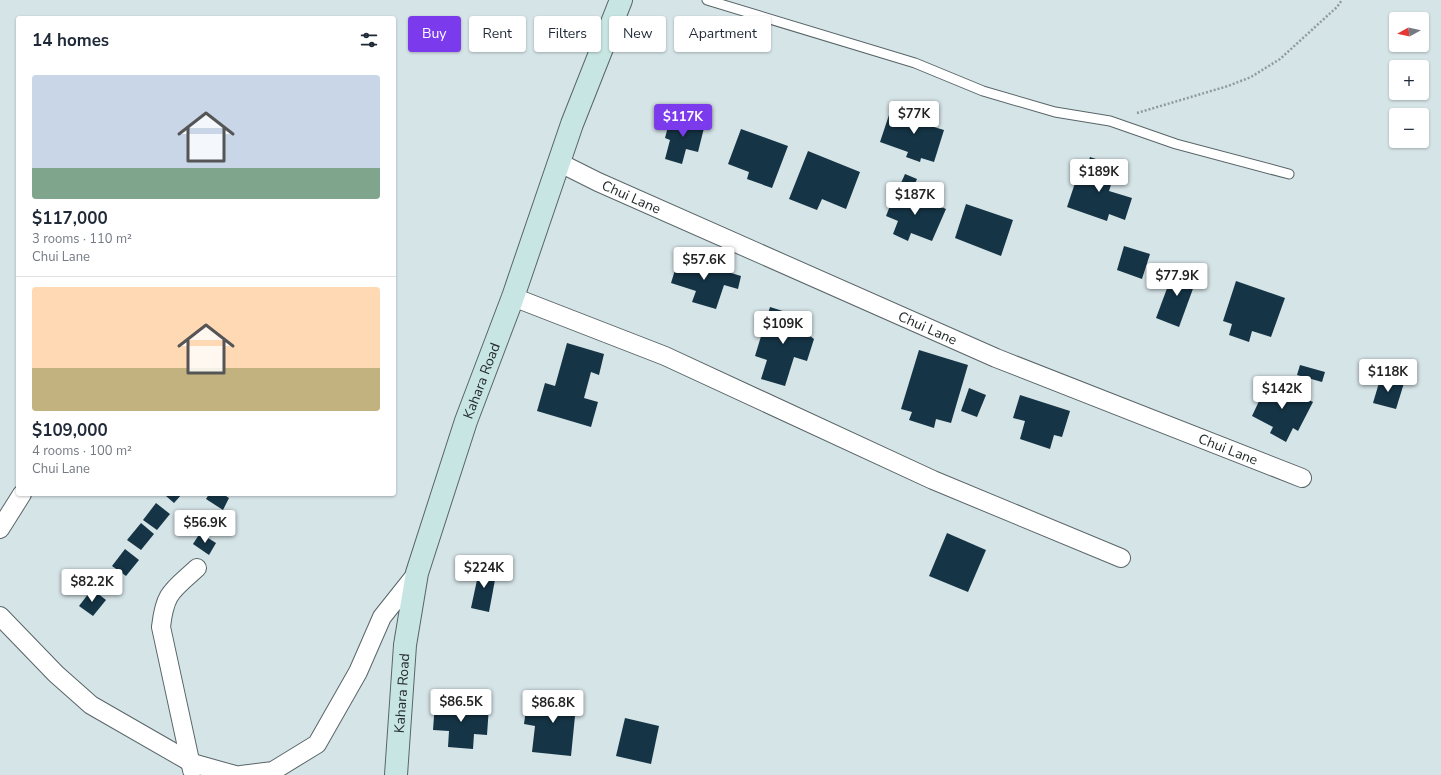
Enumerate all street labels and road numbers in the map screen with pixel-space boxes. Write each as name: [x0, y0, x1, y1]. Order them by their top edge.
street label: Chui Lane: [599, 175, 664, 218]
street label: Chui Lane: [895, 306, 960, 349]
street label: Kahara Road: [458, 340, 504, 422]
street label: Chui Lane: [1196, 429, 1261, 469]
street label: Kahara Road: [389, 653, 414, 734]

